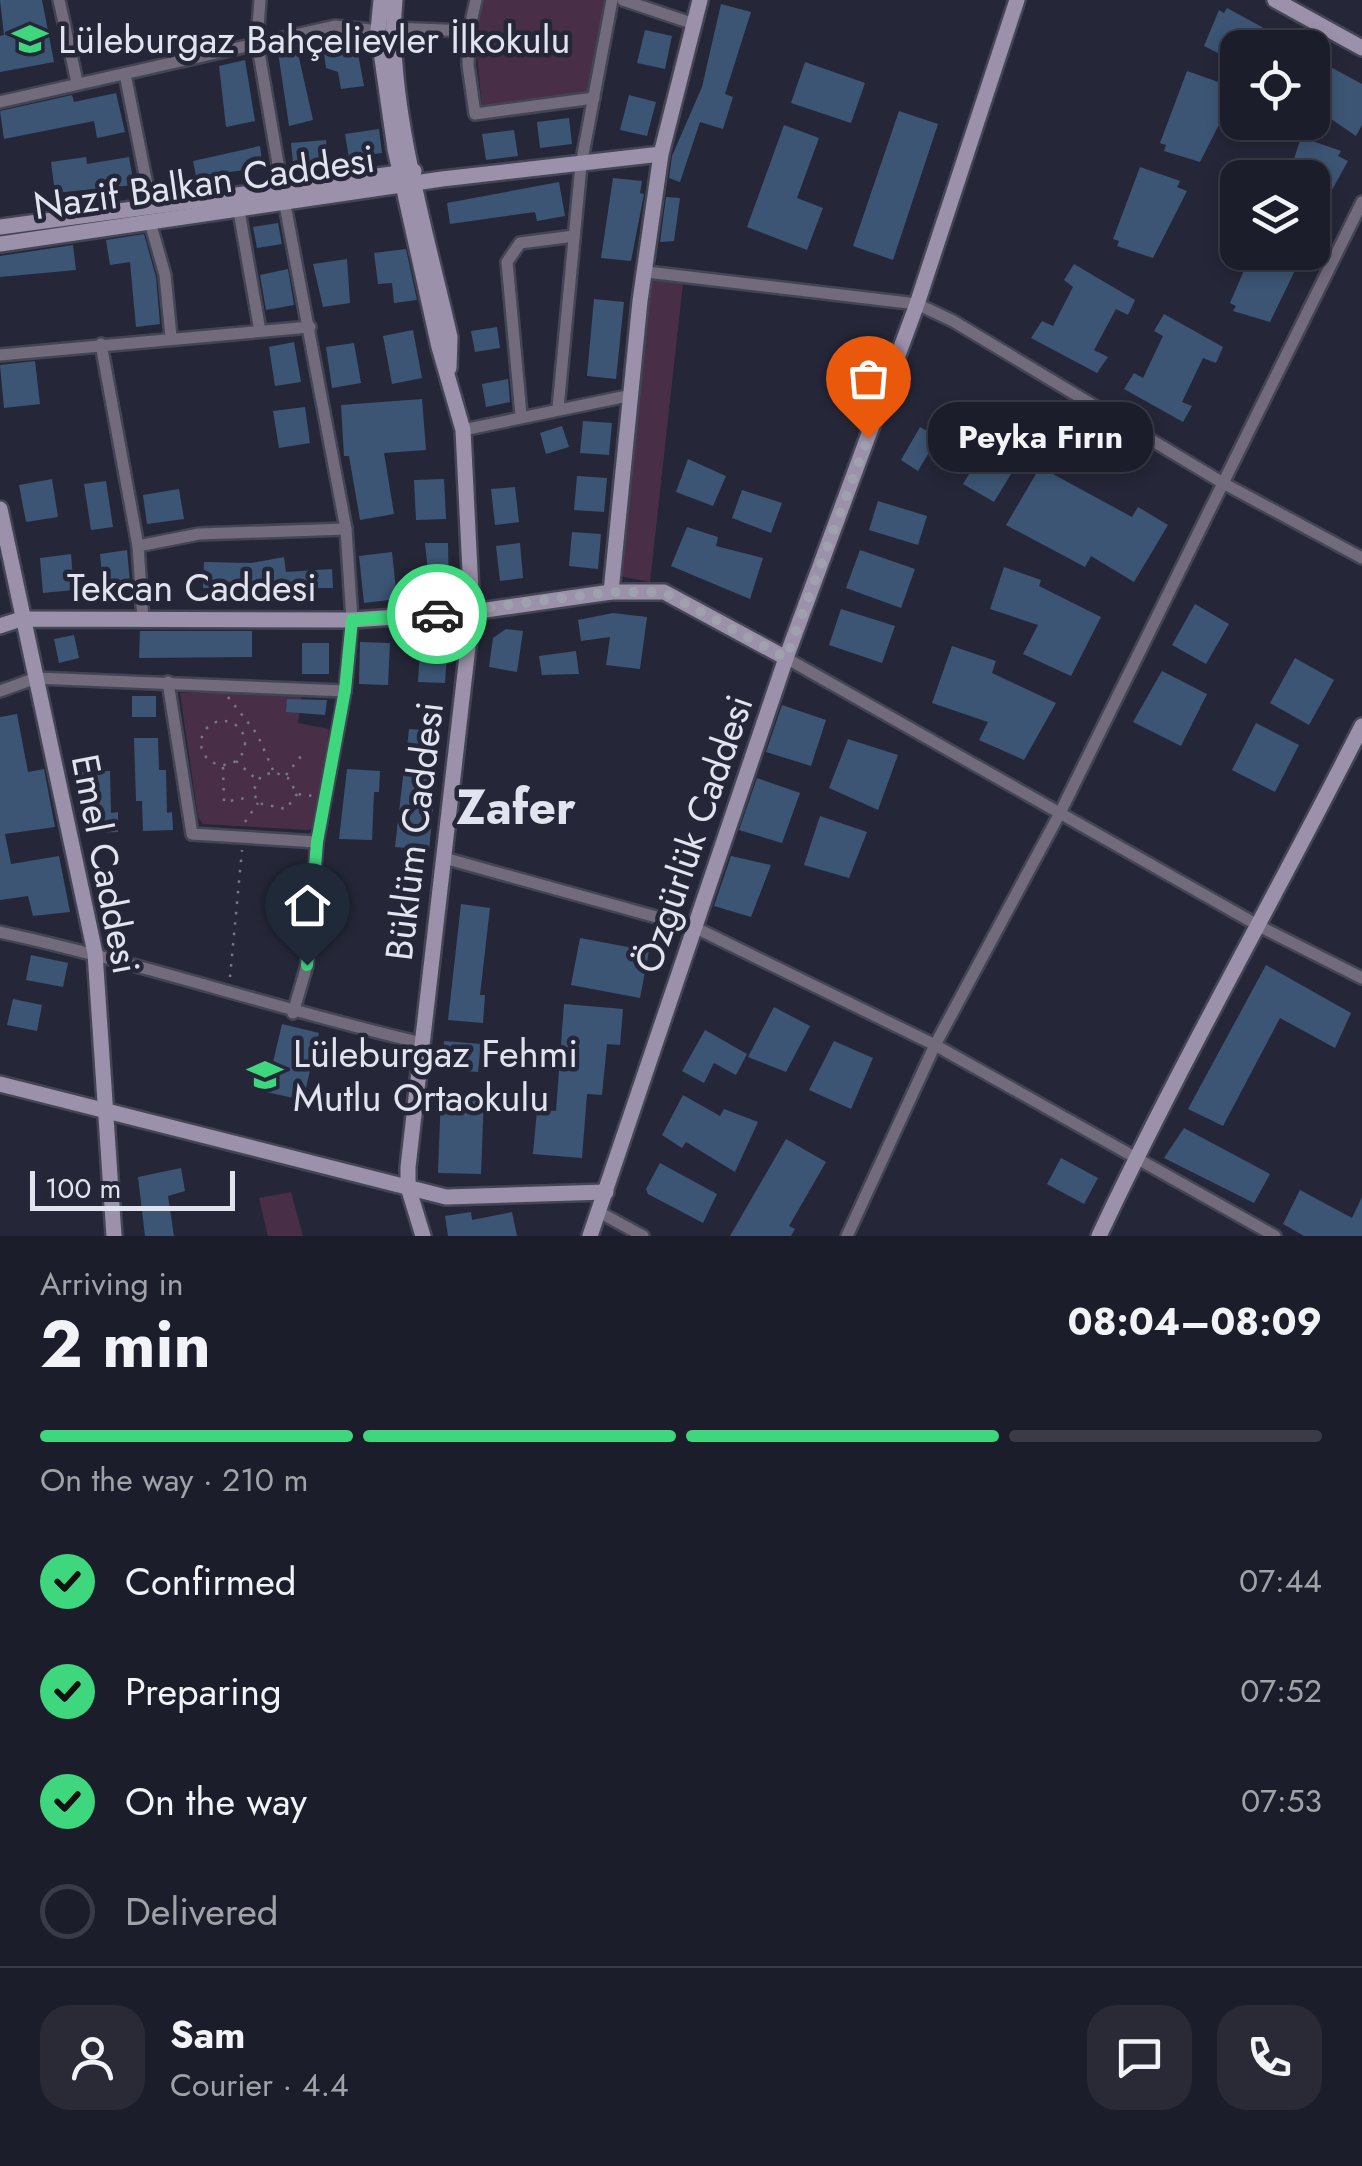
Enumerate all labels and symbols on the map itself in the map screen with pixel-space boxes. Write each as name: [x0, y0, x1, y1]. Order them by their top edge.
place label: Lüleburgaz Bahçelievler İlkokulu: [58, 12, 570, 67]
school or university icon: Lüleburgaz Bahçelievler İlkokulu: [11, 20, 49, 58]
street label: Nazif Balkan Caddesi: [30, 131, 378, 233]
pin: [826, 336, 911, 439]
callout: Peyka Fırın: [928, 403, 1153, 473]
street label: Tekcan Caddesi: [67, 560, 317, 615]
courier: [387, 564, 487, 664]
street label: Özgürlük Caddesi: [620, 688, 766, 980]
street label: Büklüm Caddesi: [371, 699, 457, 963]
street label: Emel Caddesi: [58, 749, 154, 979]
district label: Zafer: [456, 773, 576, 842]
pin: [265, 863, 350, 966]
place label: Lüleburgaz Fehmi Mutlu Ortaokulu: [293, 1026, 578, 1125]
school or university icon: Lüleburgaz Fehmi Mutlu Ortaokulu: [246, 1056, 284, 1094]
scale bar: [30, 1166, 235, 1210]

